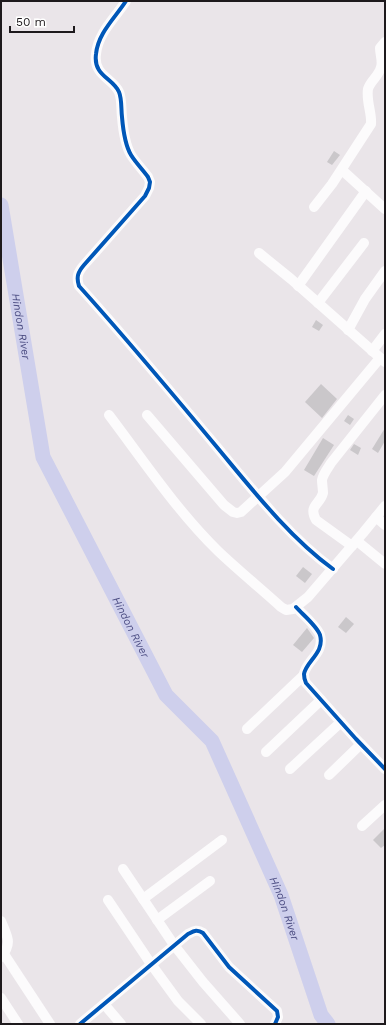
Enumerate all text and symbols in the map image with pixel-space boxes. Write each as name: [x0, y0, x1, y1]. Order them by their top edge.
scale bar: [10, 8, 74, 34]
text: 50 m: [16, 15, 46, 29]
water label: Hindon River: [9, 292, 33, 361]
water label: Hindon River: [110, 594, 152, 661]
water label: Hindon River: [267, 874, 302, 943]

